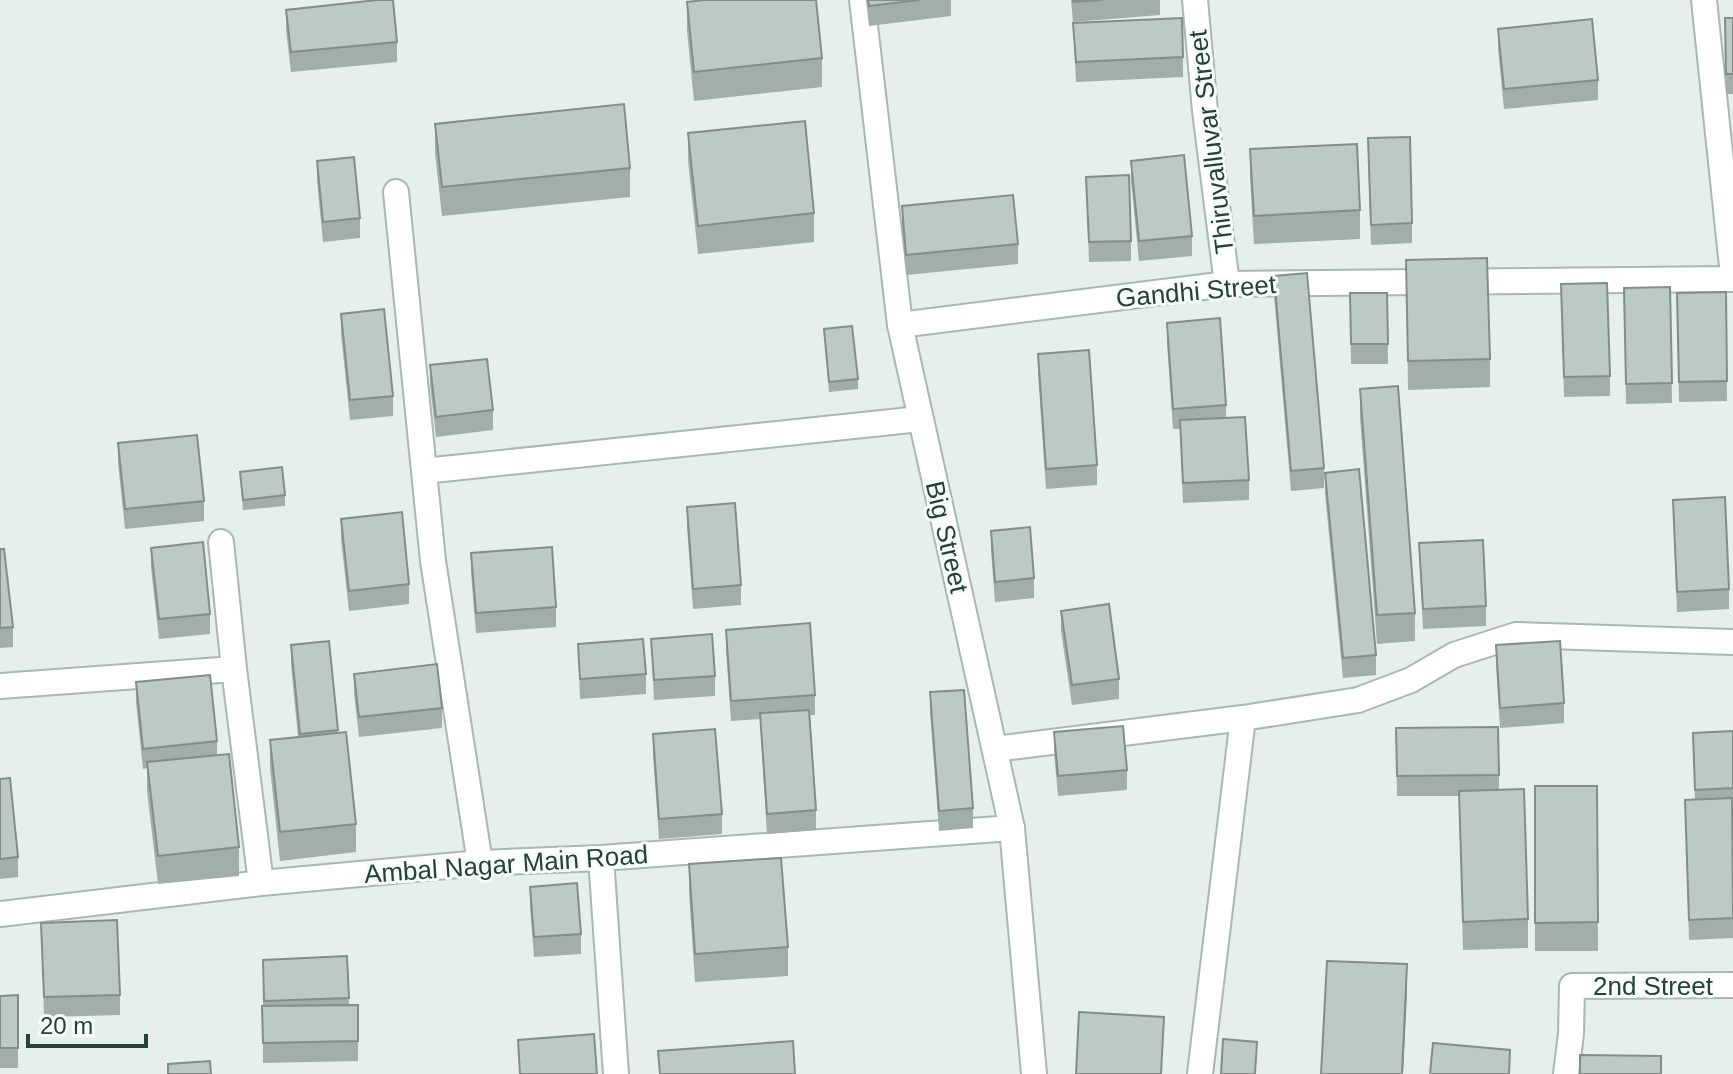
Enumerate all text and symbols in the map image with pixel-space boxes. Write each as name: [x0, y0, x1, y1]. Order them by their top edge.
street label: Thiruvalluvar Street: [1182, 28, 1240, 256]
street label: Gandhi Street: [1115, 269, 1278, 313]
street label: Big Street: [920, 478, 975, 597]
street label: Ambal Nagar Main Road: [363, 839, 649, 889]
street label: 2nd Street: [1593, 971, 1714, 1001]
scale bar: [28, 998, 146, 1048]
text: 20 m: [40, 1012, 93, 1039]

